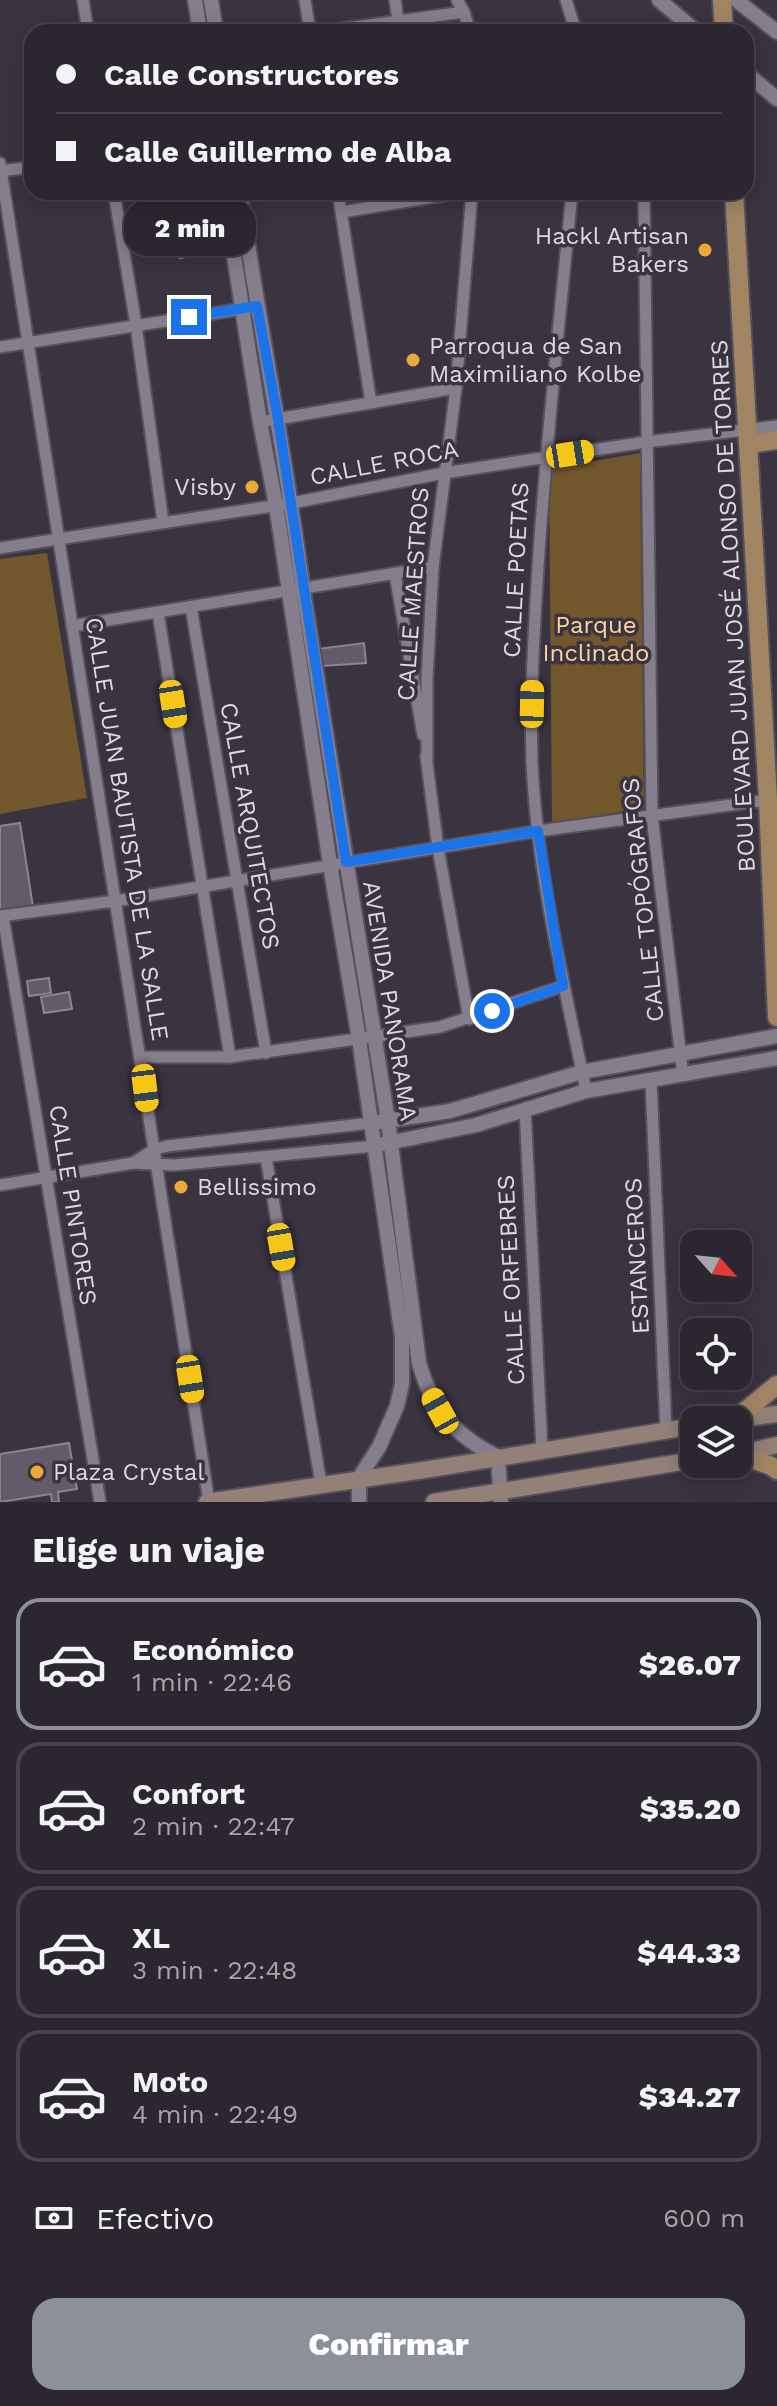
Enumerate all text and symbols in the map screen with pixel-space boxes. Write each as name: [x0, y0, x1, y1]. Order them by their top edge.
text: Calle Constructores: [104, 57, 399, 92]
text: Calle Guillermo de Alba: [104, 134, 451, 169]
callout: 2 min: [123, 201, 255, 257]
text: 2 min: [155, 213, 225, 243]
place label: Hackl Artisan Bakers: [535, 222, 689, 278]
marker: Hackl Artisan Bakers: [696, 241, 714, 259]
route end: [171, 299, 207, 335]
place label: Parroqua de San Maximiliano Kolbe: [429, 332, 642, 388]
street label: BOULEVARD JUAN JOSÉ ALONSO DE TORRES: [705, 339, 761, 873]
marker: Parroqua de San Maximiliano Kolbe: [404, 351, 422, 369]
street label: CALLE ROCA: [307, 435, 461, 491]
car: [544, 438, 596, 470]
place label: Visby: [174, 473, 237, 501]
marker: Visby: [243, 478, 261, 496]
street label: CALLE POETAS: [497, 481, 535, 659]
street label: CALLE MAESTROS: [392, 486, 434, 702]
park label: Parque Inclinado: [543, 611, 649, 667]
street label: CALLE JUAN BAUTISTA DE LA SALLE: [80, 615, 174, 1043]
car: [157, 678, 189, 730]
car: [520, 680, 544, 728]
street label: CALLE ARQUITECTOS: [214, 700, 286, 952]
street label: CALLE TOPÓGRAFOS: [616, 777, 670, 1023]
street label: AVENIDA PANORAMA: [357, 879, 423, 1123]
route start: [474, 993, 510, 1029]
car: [130, 1063, 160, 1113]
street label: CALLE PINTORES: [43, 1103, 103, 1307]
place label: Bellissimo: [197, 1173, 317, 1201]
street label: CALLE ORFEBRES: [492, 1174, 530, 1386]
street label: ESTANCEROS: [619, 1177, 655, 1335]
marker: Bellissimo: [172, 1178, 190, 1196]
car: [265, 1221, 297, 1273]
north arrow: [680, 1230, 752, 1302]
map controls: [680, 1230, 752, 1478]
button: locate: [680, 1318, 752, 1390]
car: [174, 1353, 206, 1405]
car: [418, 1384, 462, 1438]
button: layers: [680, 1406, 752, 1478]
place label: Plaza Crystal: [53, 1458, 205, 1486]
marker: Plaza Crystal: [28, 1463, 46, 1481]
text: Elige un viaje: [32, 1529, 265, 1571]
icon: car: [36, 1628, 108, 1700]
text: Económico: [132, 1632, 294, 1667]
text: $26.07: [639, 1647, 741, 1682]
text: 1 min · 22:46: [132, 1667, 292, 1697]
icon: car: [36, 1772, 108, 1844]
text: Confort: [132, 1776, 245, 1811]
text: $35.20: [640, 1791, 741, 1826]
text: 2 min · 22:47: [132, 1811, 295, 1841]
icon: car: [36, 1916, 108, 1988]
text: XL: [132, 1920, 170, 1955]
text: $44.33: [637, 1935, 741, 1970]
text: 3 min · 22:48: [132, 1955, 297, 1985]
icon: car: [36, 2060, 108, 2132]
text: Moto: [132, 2064, 208, 2099]
text: $34.27: [639, 2079, 741, 2114]
text: 4 min · 22:49: [132, 2099, 298, 2129]
icon: cash: [32, 2196, 76, 2240]
text: Efectivo: [96, 2201, 214, 2236]
text: 600 m: [663, 2203, 745, 2233]
button: Confirmar: [32, 2298, 745, 2390]

